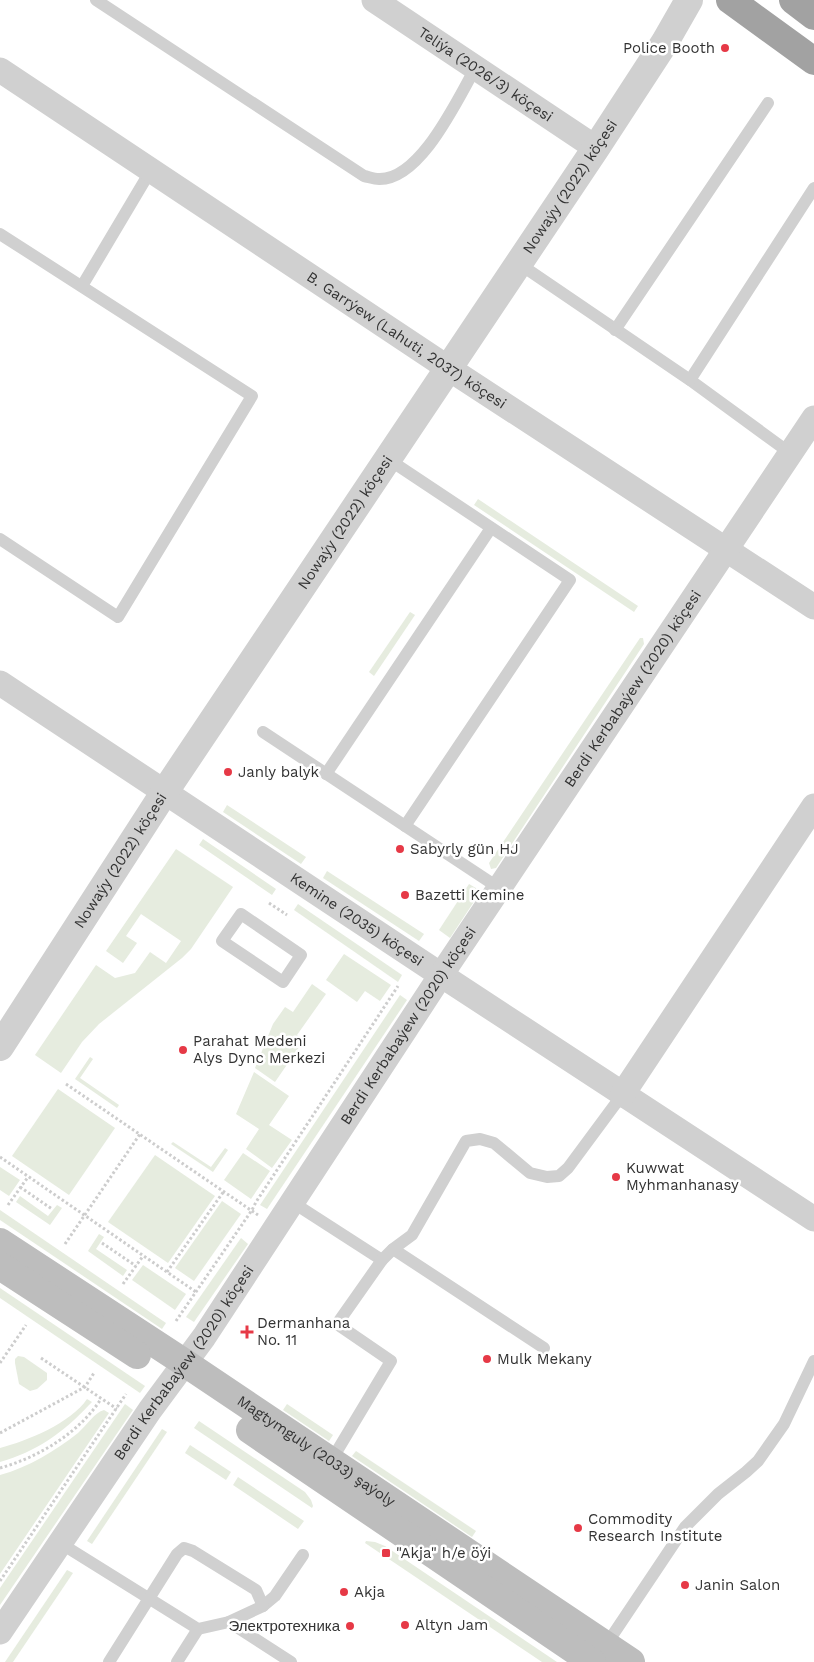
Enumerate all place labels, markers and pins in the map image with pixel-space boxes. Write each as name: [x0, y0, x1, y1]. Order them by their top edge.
place label: Police Booth: [623, 39, 715, 57]
marker: Police Booth: [719, 42, 731, 54]
place label: Janly balyk: [238, 763, 320, 781]
marker: Janly balyk: [222, 766, 234, 778]
place label: Sabyrly gün HJ: [410, 840, 519, 858]
marker: Sabyrly gün HJ: [394, 843, 406, 855]
place label: Bazetti Kemine: [415, 886, 524, 904]
marker: Bazetti Kemine: [399, 889, 411, 901]
place label: Parahat Medeni Alys Dync Merkezi: [193, 1032, 325, 1067]
marker: Parahat Medeni Alys Dync Merkezi: [177, 1044, 189, 1056]
place label: Kuwwat Myhmanhanasy: [626, 1159, 739, 1194]
marker: Kuwwat Myhmanhanasy: [610, 1171, 622, 1183]
place label: Dermanhana No. 11: [257, 1314, 351, 1349]
marker: Dermanhana No. 11: [241, 1326, 253, 1338]
place label: Mulk Mekany: [497, 1350, 592, 1368]
marker: Mulk Mekany: [481, 1353, 493, 1365]
place label: Commodity Research Institute: [588, 1510, 722, 1545]
marker: Commodity Research Institute: [572, 1522, 584, 1534]
place label: "Akja" h/e öýi: [396, 1544, 491, 1562]
marker: "Akja" h/e öýi: [380, 1547, 392, 1559]
place label: Janin Salon: [695, 1576, 780, 1594]
marker: Janin Salon: [679, 1579, 691, 1591]
place label: Akja: [354, 1583, 385, 1601]
marker: Akja: [338, 1586, 350, 1598]
place label: Altyn Jam: [415, 1616, 488, 1634]
place label: Электротехника: [229, 1617, 341, 1635]
marker: Altyn Jam: [399, 1619, 411, 1631]
marker: Электротехника: [344, 1620, 356, 1632]

